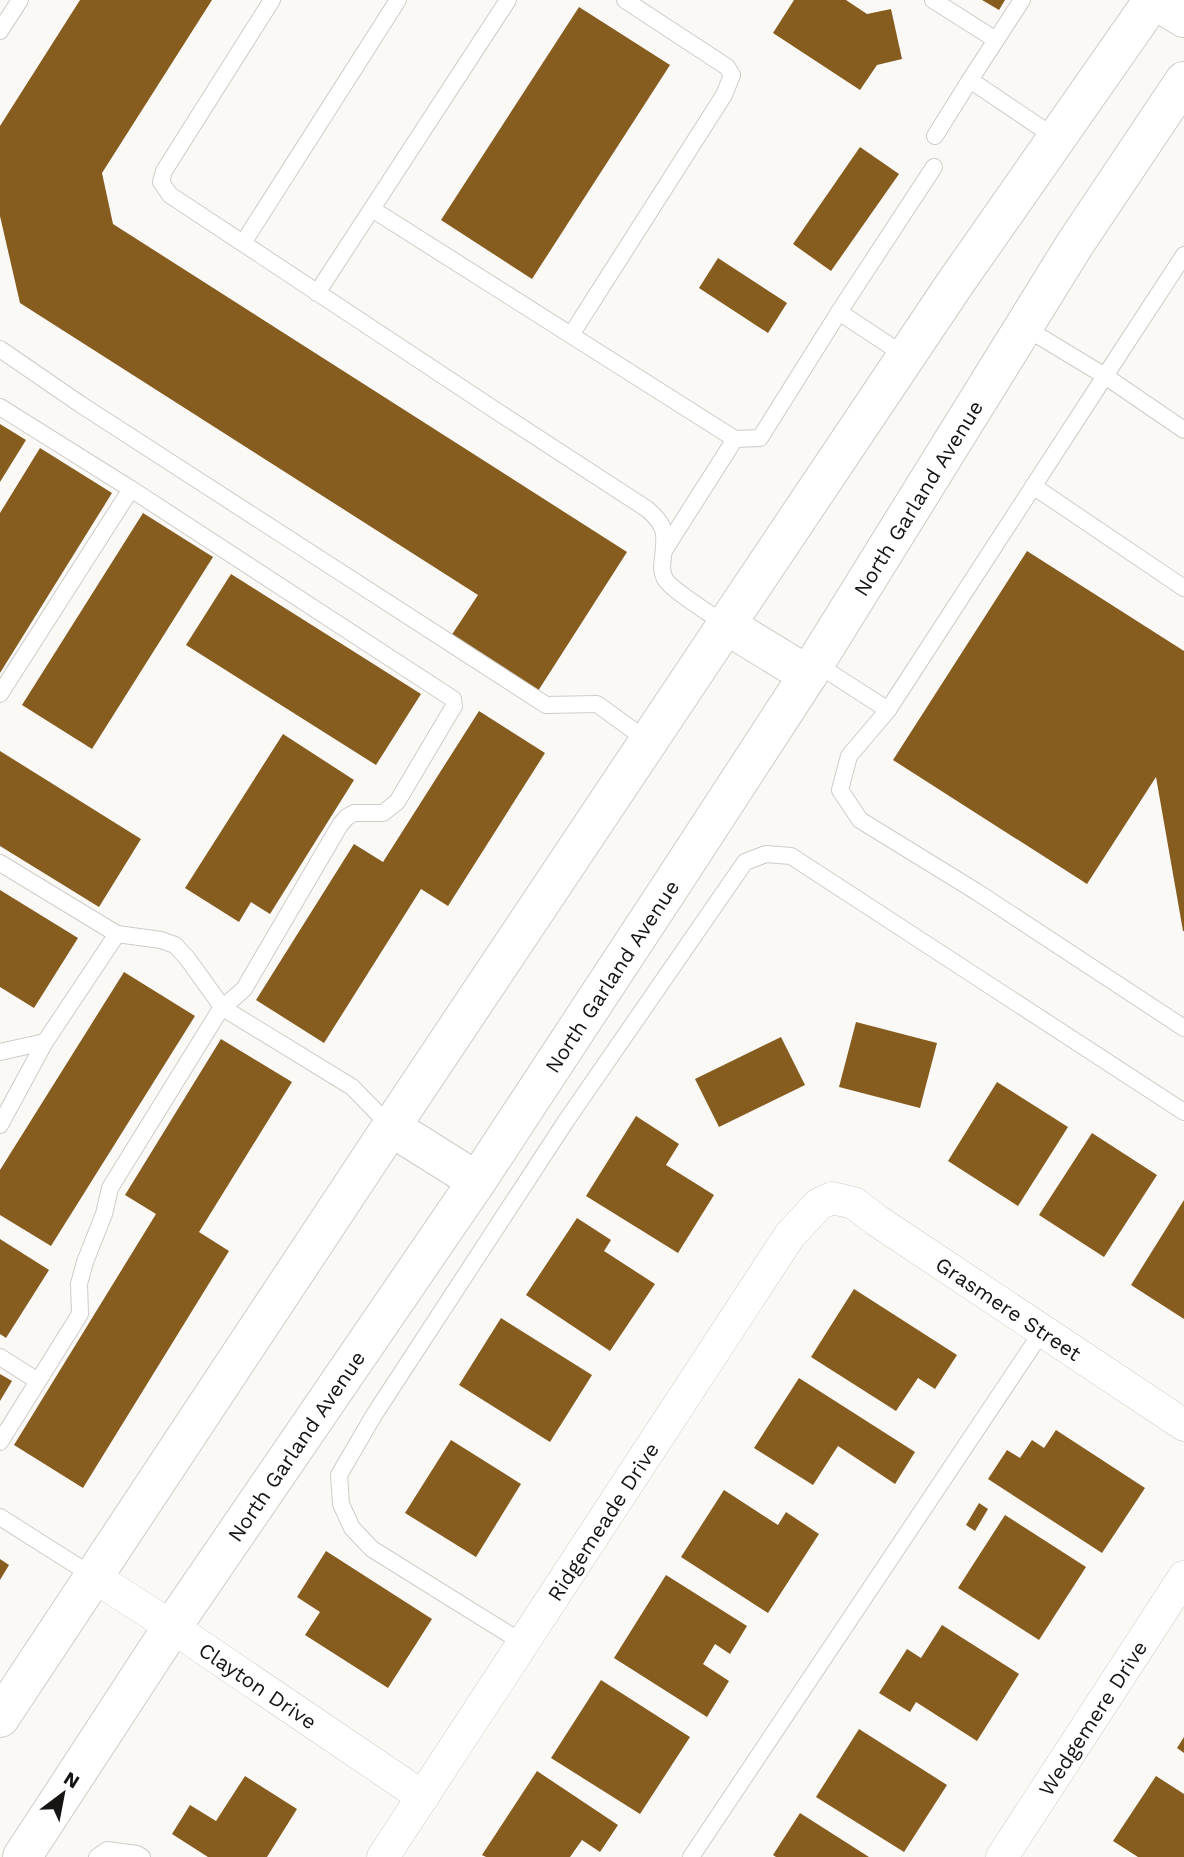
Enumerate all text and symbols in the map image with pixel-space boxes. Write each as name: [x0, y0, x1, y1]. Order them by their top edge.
street label: North Garland Avenue: [848, 395, 988, 600]
street label: North Garland Avenue: [539, 875, 684, 1077]
street label: Grasmere Street: [931, 1251, 1086, 1366]
street label: North Garland Avenue: [222, 1346, 370, 1546]
street label: Ridgemeade Drive: [542, 1437, 664, 1606]
street label: Wedgemere Drive: [1033, 1636, 1152, 1800]
street label: Clayton Drive: [194, 1637, 322, 1734]
north arrow: [28, 1759, 98, 1829]
text: N: [60, 1767, 84, 1793]

